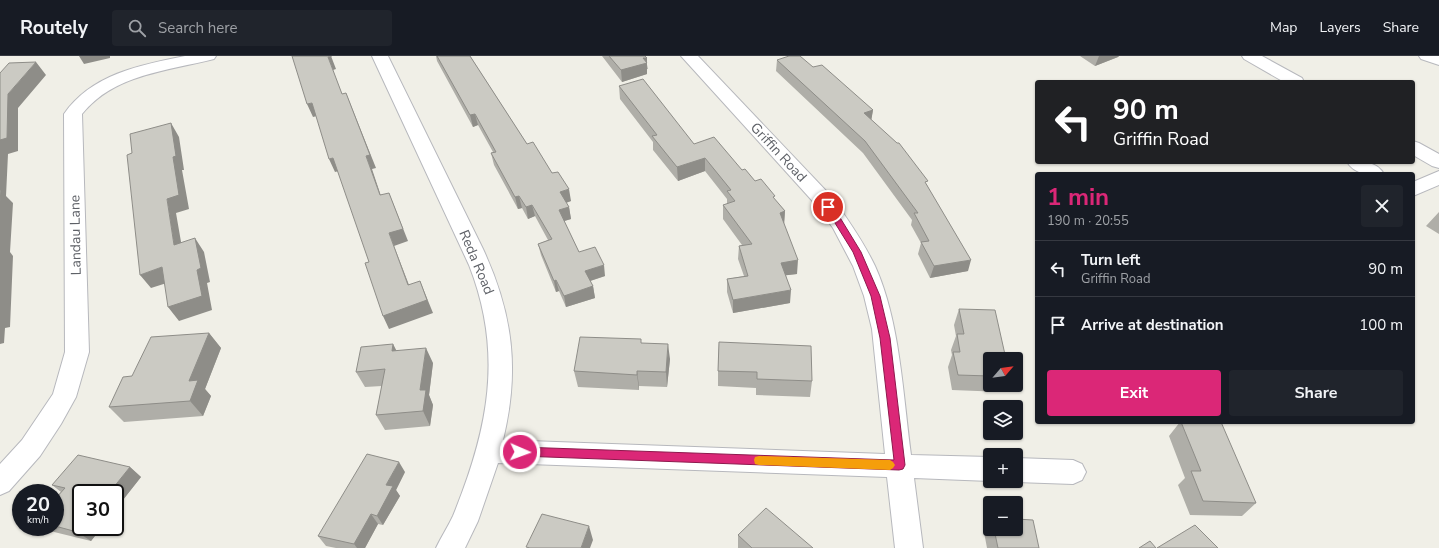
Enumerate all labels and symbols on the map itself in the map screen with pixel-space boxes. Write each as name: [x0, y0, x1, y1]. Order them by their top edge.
street label: Griffin Road: [746, 119, 811, 186]
pin: [811, 190, 845, 224]
street label: Landau Lane: [65, 195, 86, 275]
street label: Reda Road: [454, 227, 499, 297]
north arrow: [983, 352, 1023, 392]
position arrow: [499, 431, 541, 473]
speed limit sign: 30: [72, 484, 124, 536]

